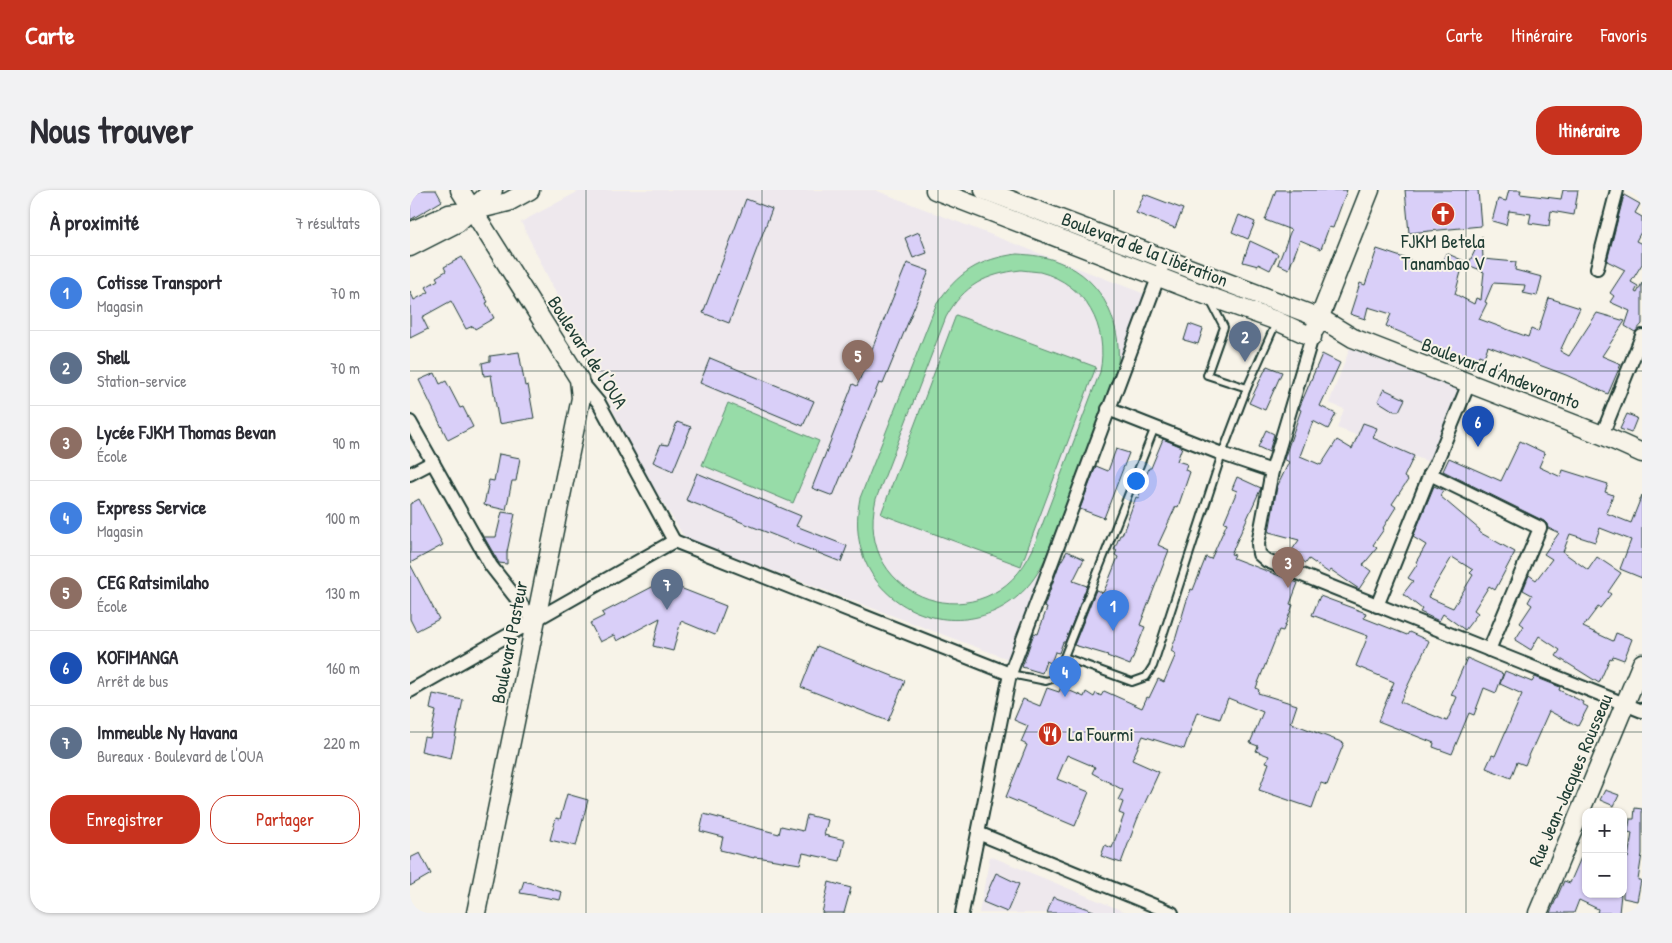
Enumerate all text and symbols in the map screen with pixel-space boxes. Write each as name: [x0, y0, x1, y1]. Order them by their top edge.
text: Carte: [25, 19, 75, 51]
text: Carte: [1446, 23, 1483, 48]
text: Itinéraire: [1511, 23, 1573, 48]
text: Favoris: [1601, 23, 1647, 48]
button: Itinéraire: [1536, 106, 1642, 155]
text: Nous trouver: [30, 107, 193, 154]
church icon: FJKM Betela Tanambao V: [1430, 201, 1456, 227]
street label: Boulevard de la Libération: [1058, 205, 1232, 293]
text: À proximité: [50, 208, 139, 237]
text: 7 résultats: [296, 212, 360, 234]
place label: FJKM Betela Tanambao V: [1400, 228, 1485, 276]
text: Cotisse Transport: [97, 269, 222, 295]
text: 1: [63, 282, 69, 304]
text: 70 m: [330, 282, 360, 304]
street label: Boulevard de l'OUA: [542, 291, 634, 413]
text: Magasin: [97, 295, 143, 317]
pin: 2: [1229, 321, 1261, 362]
street label: Boulevard d'Andevoranto: [1418, 331, 1584, 415]
pin: 5: [842, 340, 874, 381]
text: Shell: [97, 344, 129, 370]
text: 2: [62, 357, 70, 379]
text: 70 m: [330, 357, 360, 379]
text: Station-service: [97, 370, 187, 392]
pin: 6: [1462, 406, 1494, 447]
text: Lycée FJKM Thomas Bevan: [97, 419, 276, 445]
text: 3: [62, 432, 70, 454]
text: 90 m: [332, 432, 360, 454]
text: École: [97, 445, 127, 467]
your location: [1123, 468, 1149, 494]
text: Express Service: [97, 494, 206, 520]
text: 4: [63, 507, 69, 529]
text: 100 m: [325, 507, 360, 529]
text: Magasin: [97, 520, 143, 542]
pin: 3: [1272, 547, 1304, 588]
text: CEG Ratsimilaho: [97, 569, 209, 595]
pin: 7: [651, 569, 683, 610]
street label: Boulevard Pasteur: [484, 578, 534, 706]
text: 5: [63, 582, 69, 604]
text: 130 m: [325, 582, 360, 604]
pin: 1: [1097, 590, 1129, 631]
text: École: [97, 595, 127, 617]
text: KOFIMANGA: [97, 644, 178, 670]
pin: 4: [1049, 656, 1081, 697]
text: 6: [63, 657, 69, 679]
text: 160 m: [326, 657, 360, 679]
text: Arrêt de bus: [97, 670, 168, 692]
street label: Rue Jean-Jacques Rousseau: [1522, 689, 1618, 870]
text: Immeuble Ny Havana: [97, 719, 237, 745]
restaurant icon: La Fourmi: [1037, 721, 1063, 747]
place label: La Fourmi: [1068, 721, 1134, 747]
text: 7: [62, 732, 70, 754]
text: 220 m: [323, 732, 360, 754]
text: Bureaux · Boulevard de l'OUA: [97, 745, 263, 767]
button: Enregistrer: [50, 795, 200, 844]
button: Partager: [210, 795, 360, 844]
map controls: [1582, 808, 1627, 898]
button: +: [1582, 808, 1627, 853]
button: −: [1582, 853, 1627, 898]

